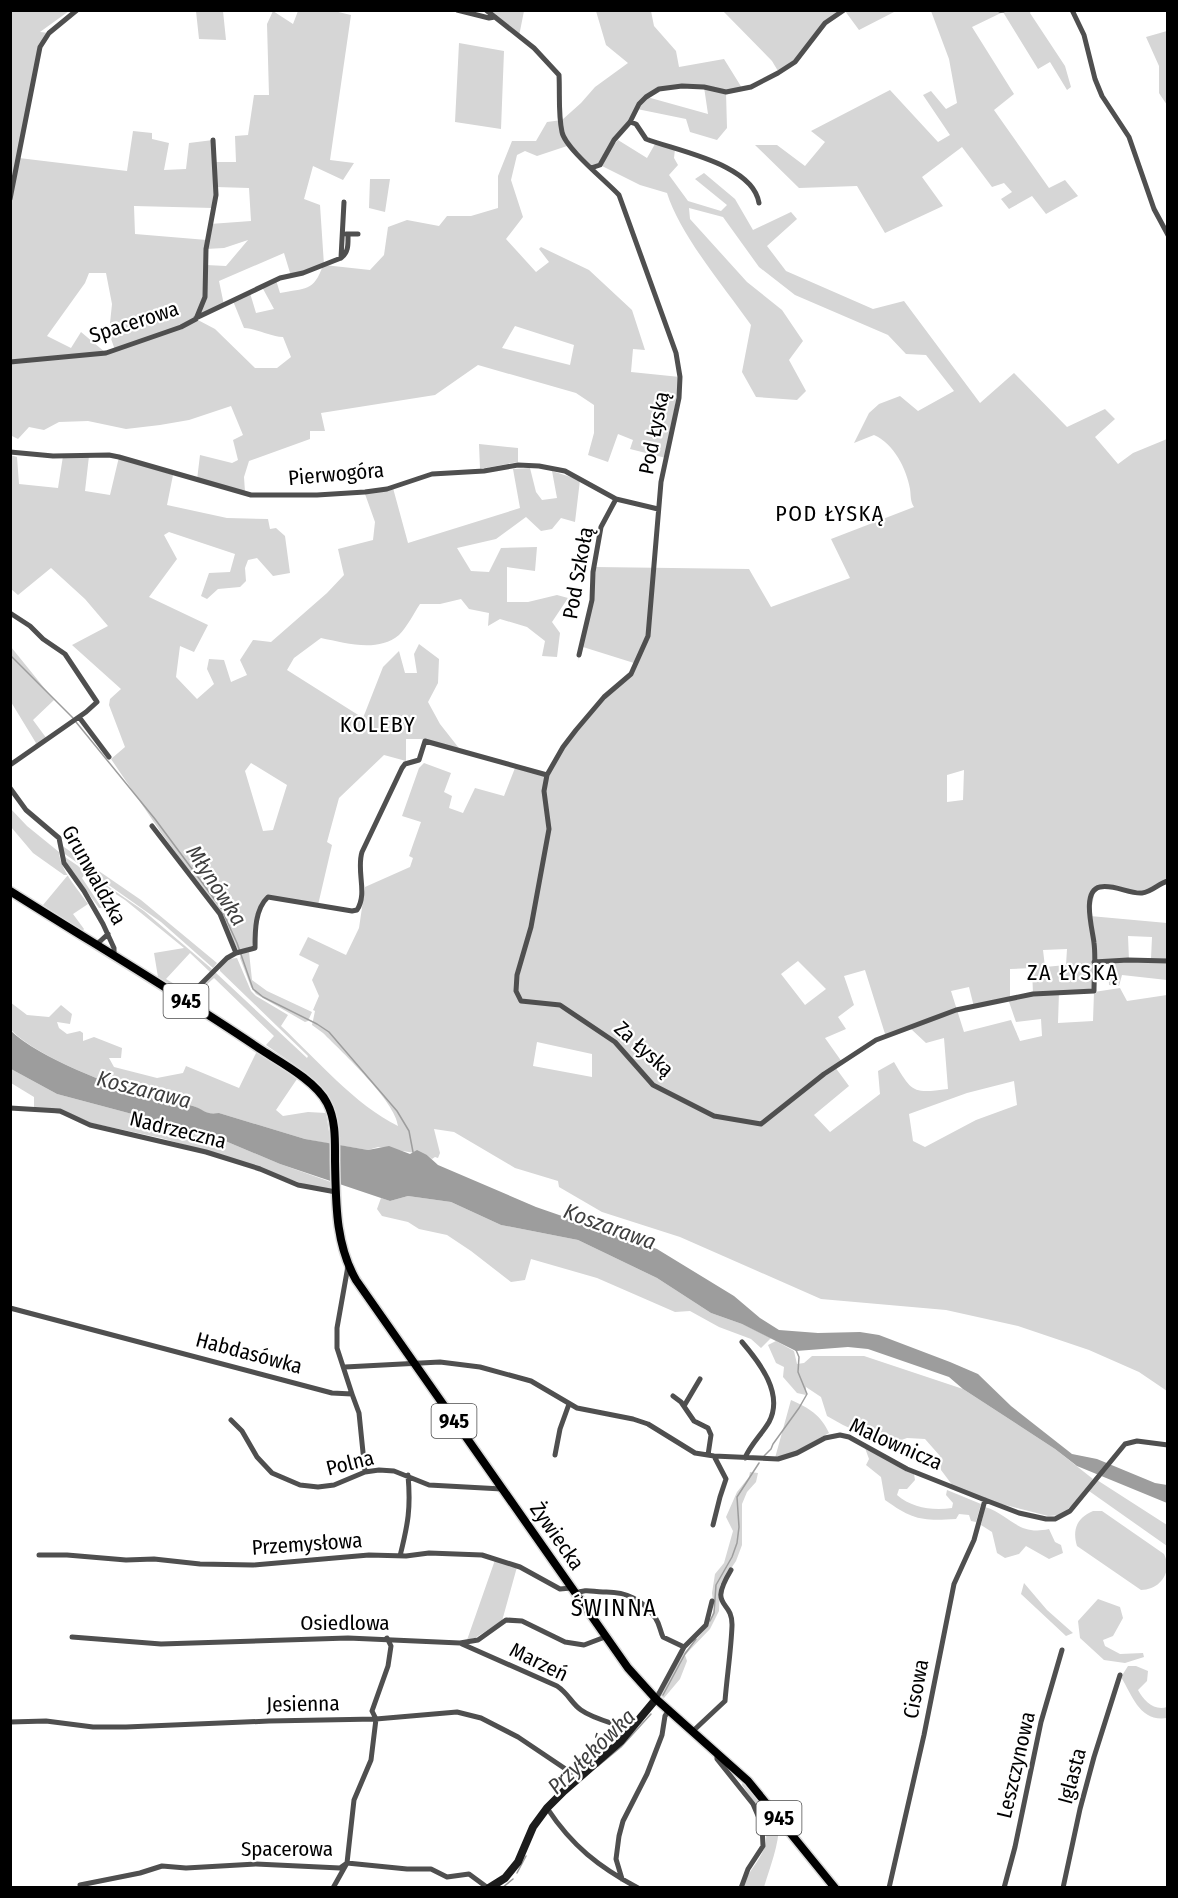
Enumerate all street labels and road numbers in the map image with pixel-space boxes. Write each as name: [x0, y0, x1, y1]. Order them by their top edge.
street label: Spacerowa: [86, 295, 182, 349]
street label: Pod Łyską: [633, 389, 675, 477]
street label: Pierwogóra: [287, 457, 385, 491]
street label: Pod Szkołą: [557, 525, 599, 621]
street label: Grunwaldzka: [56, 821, 132, 929]
road number: 945: [164, 984, 208, 1018]
street label: Za Łyską: [609, 1016, 679, 1082]
street label: Nadrzeczna: [127, 1105, 229, 1155]
street label: Habdasówka: [193, 1326, 305, 1380]
road number: 945: [432, 1404, 476, 1438]
street label: Malownicza: [846, 1412, 946, 1476]
street label: Polna: [323, 1445, 377, 1481]
street label: Żywiecka: [524, 1497, 590, 1575]
street label: Przemysłowa: [251, 1527, 363, 1561]
street label: Osiedlowa: [300, 1610, 390, 1636]
street label: Marzeń: [505, 1637, 573, 1687]
street label: Cisowa: [898, 1657, 934, 1721]
street label: Jesienna: [266, 1690, 340, 1718]
street label: Leszczynowa: [991, 1709, 1041, 1821]
street label: Iglasta: [1052, 1745, 1092, 1807]
road number: 945: [756, 1801, 802, 1835]
street label: Spacerowa: [241, 1836, 333, 1862]

